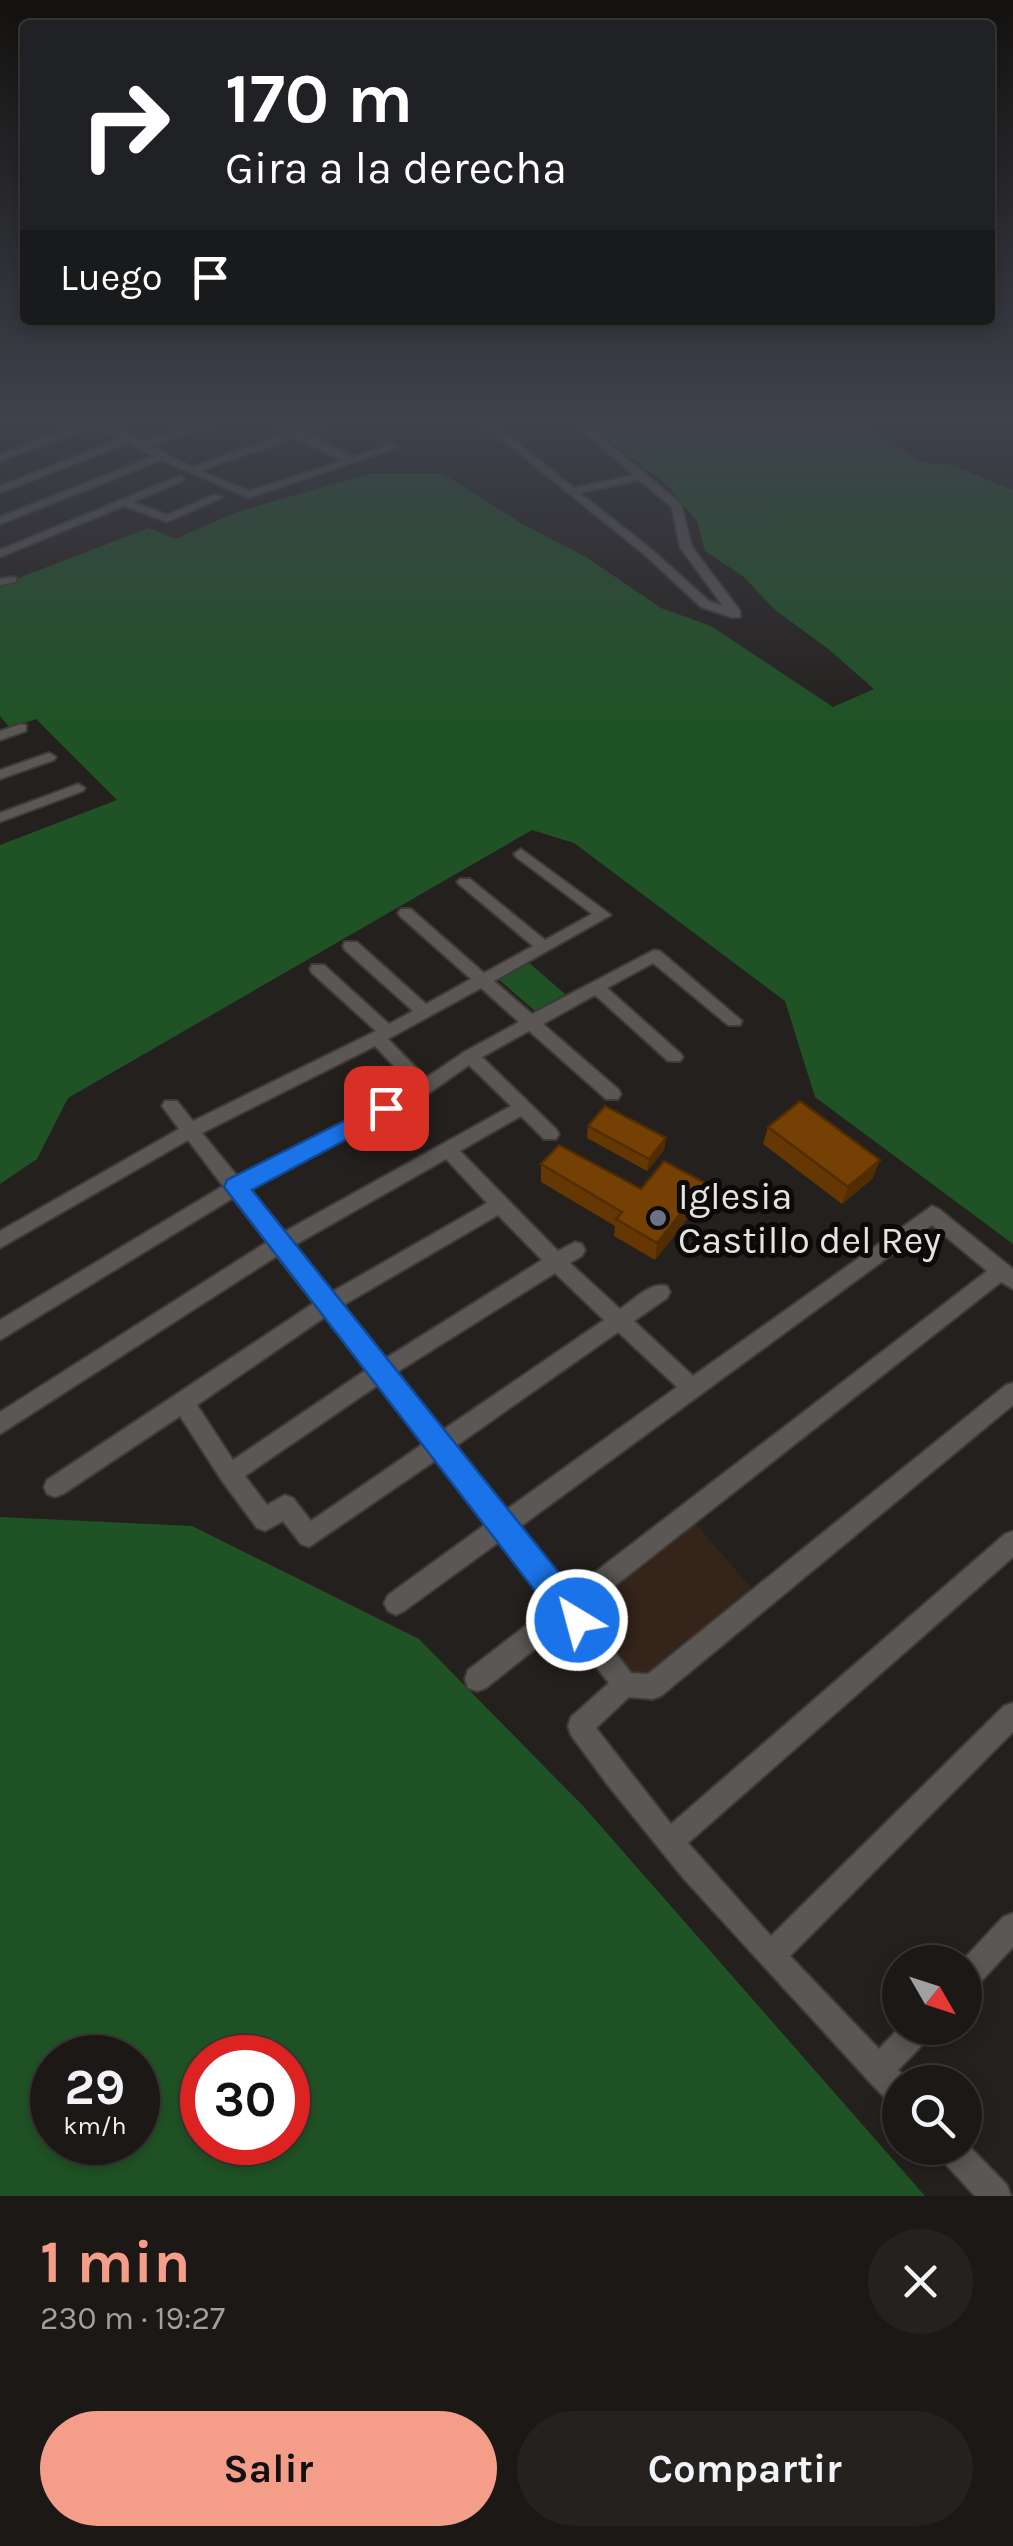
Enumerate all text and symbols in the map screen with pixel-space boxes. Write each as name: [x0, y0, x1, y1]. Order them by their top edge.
text: 170 m: [225, 58, 413, 140]
icon: right: [60, 60, 190, 190]
text: Gira a la derecha: [225, 142, 567, 194]
icon: arrive: [183, 250, 238, 305]
text: Luego: [60, 255, 163, 300]
pin: [344, 1066, 429, 1151]
icon: arrive: [359, 1081, 414, 1136]
place label: Iglesia Castillo del Rey: [678, 1174, 941, 1263]
marker: Iglesia Castillo del Rey: [647, 1207, 669, 1229]
position arrow: [525, 1568, 629, 1672]
north arrow: [882, 1945, 982, 2045]
map controls: [882, 1945, 982, 2165]
speed limit sign: 30: [180, 2035, 310, 2165]
text: 29: [65, 2058, 125, 2117]
button: search: [882, 2065, 982, 2165]
text: km/h: [63, 2111, 127, 2140]
text: 1 min: [40, 2227, 191, 2297]
button: close: [868, 2229, 973, 2334]
text: 230 m · 19:27: [40, 2300, 225, 2337]
button: Salir: [40, 2411, 497, 2526]
button: Compartir: [517, 2411, 973, 2526]

